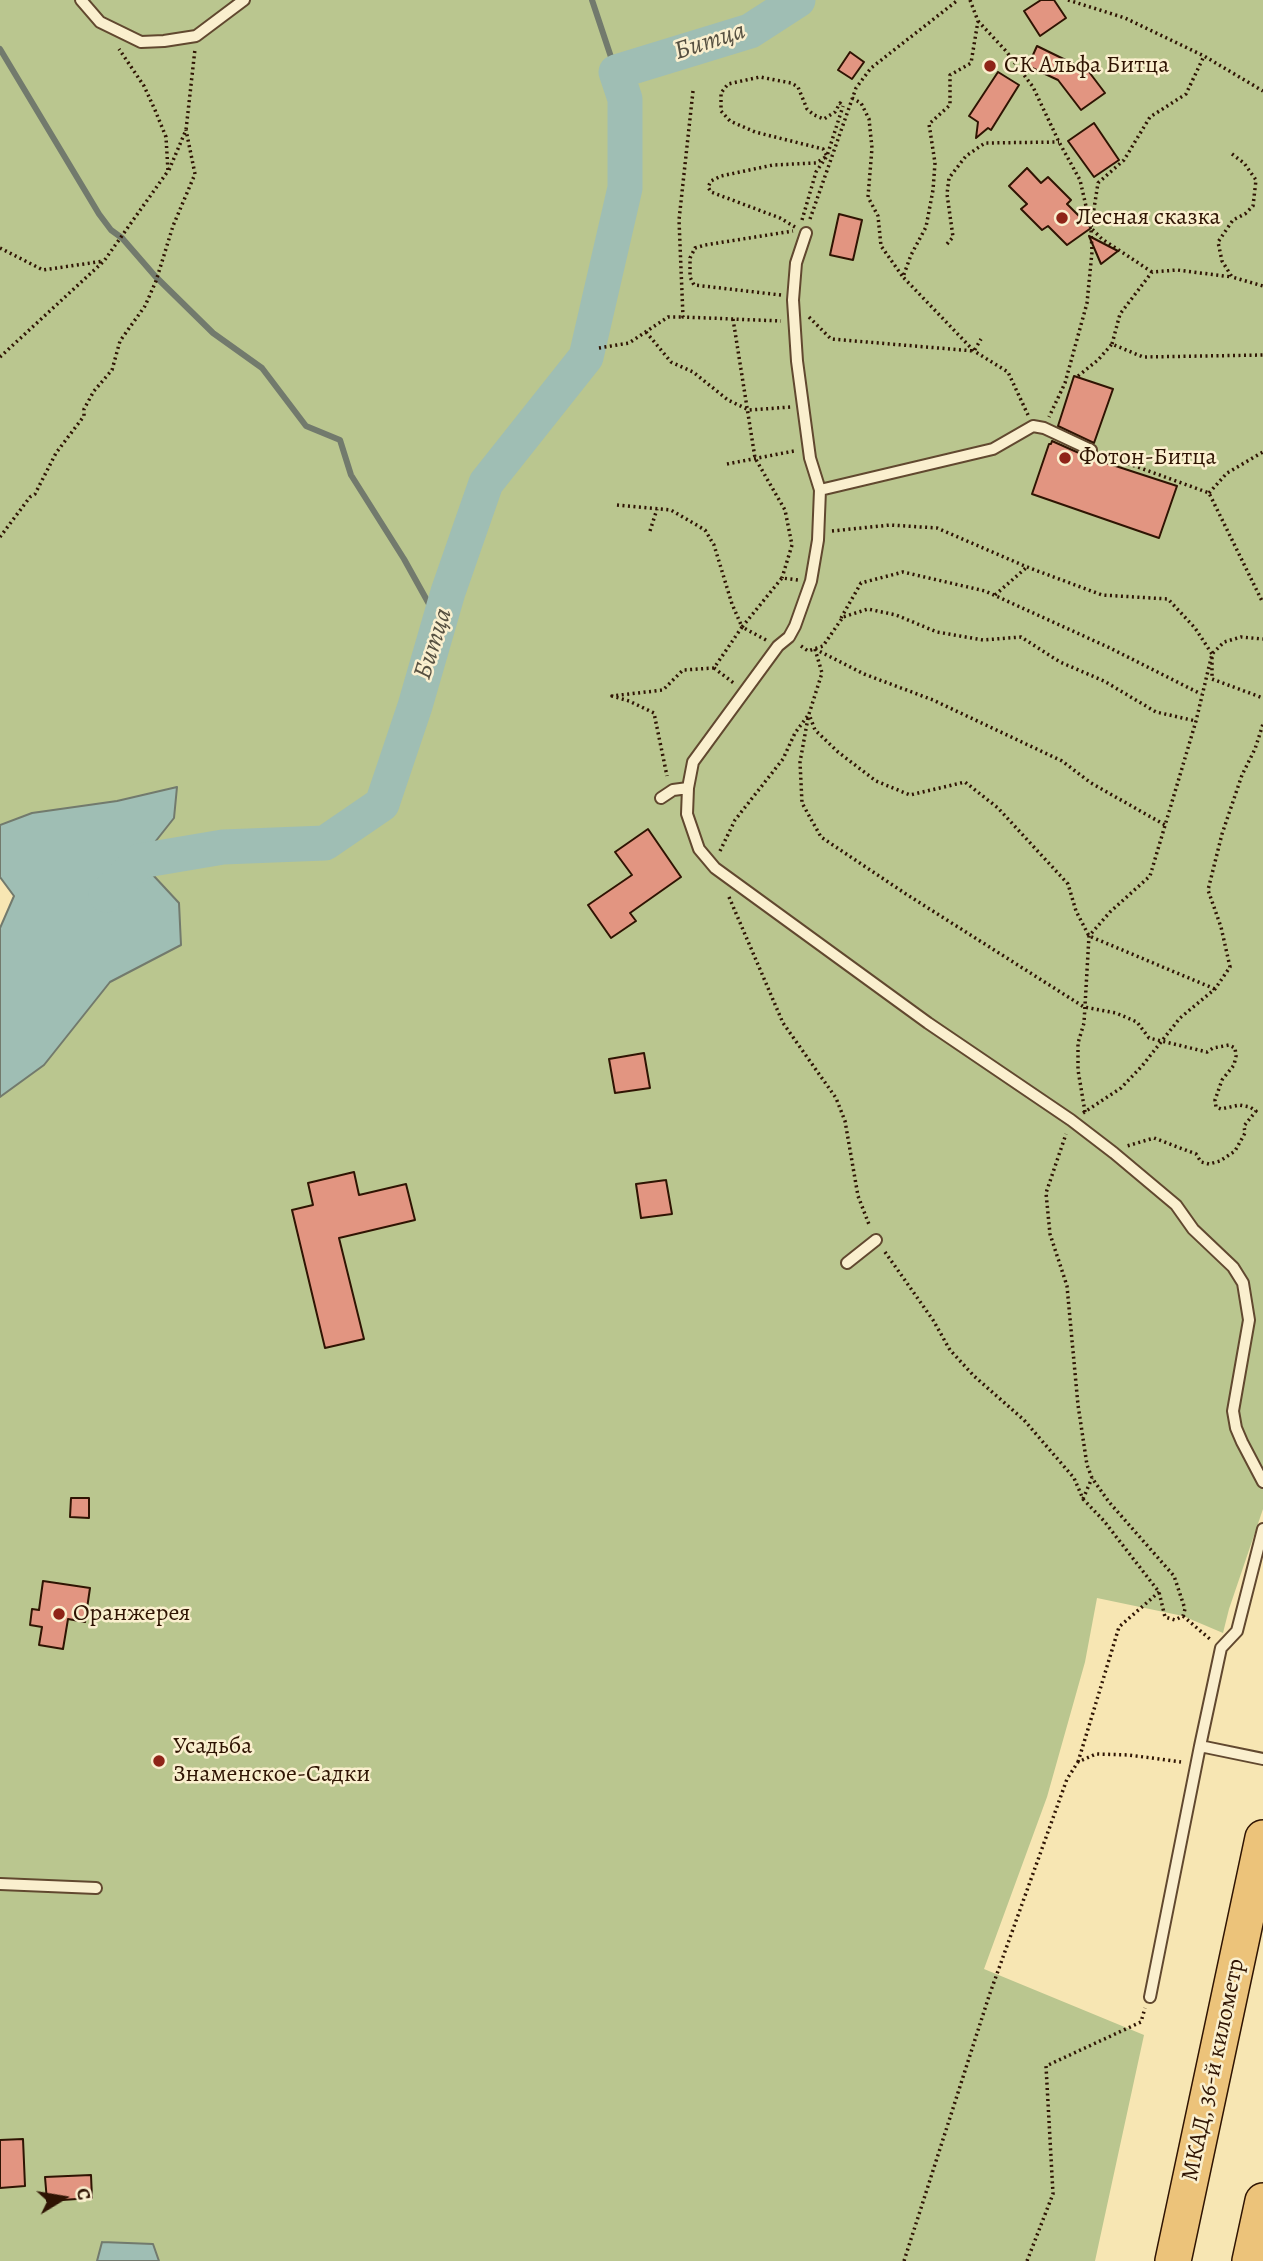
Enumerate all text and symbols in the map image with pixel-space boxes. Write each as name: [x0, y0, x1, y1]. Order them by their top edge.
water label: Битца: [671, 16, 749, 68]
place label: СК Альфа Битца: [1004, 52, 1169, 80]
marker: СК Альфа Битца: [982, 58, 998, 74]
place label: Лесная сказка: [1076, 204, 1221, 232]
marker: Лесная сказка: [1054, 210, 1070, 226]
place label: Фотон-Битца: [1079, 444, 1217, 472]
marker: Фотон-Битца: [1057, 450, 1073, 466]
water label: Битца: [408, 605, 460, 683]
place label: Оранжерея: [73, 1600, 190, 1628]
marker: Оранжерея: [51, 1606, 67, 1622]
place label: Усадьба Знаменское-Садки: [173, 1733, 370, 1789]
marker: Усадьба Знаменское-Садки: [151, 1753, 167, 1769]
street label: МКАД, 36-й километр: [1176, 1956, 1252, 2184]
north arrow: [28, 2163, 98, 2233]
text: С: [70, 2186, 97, 2202]

